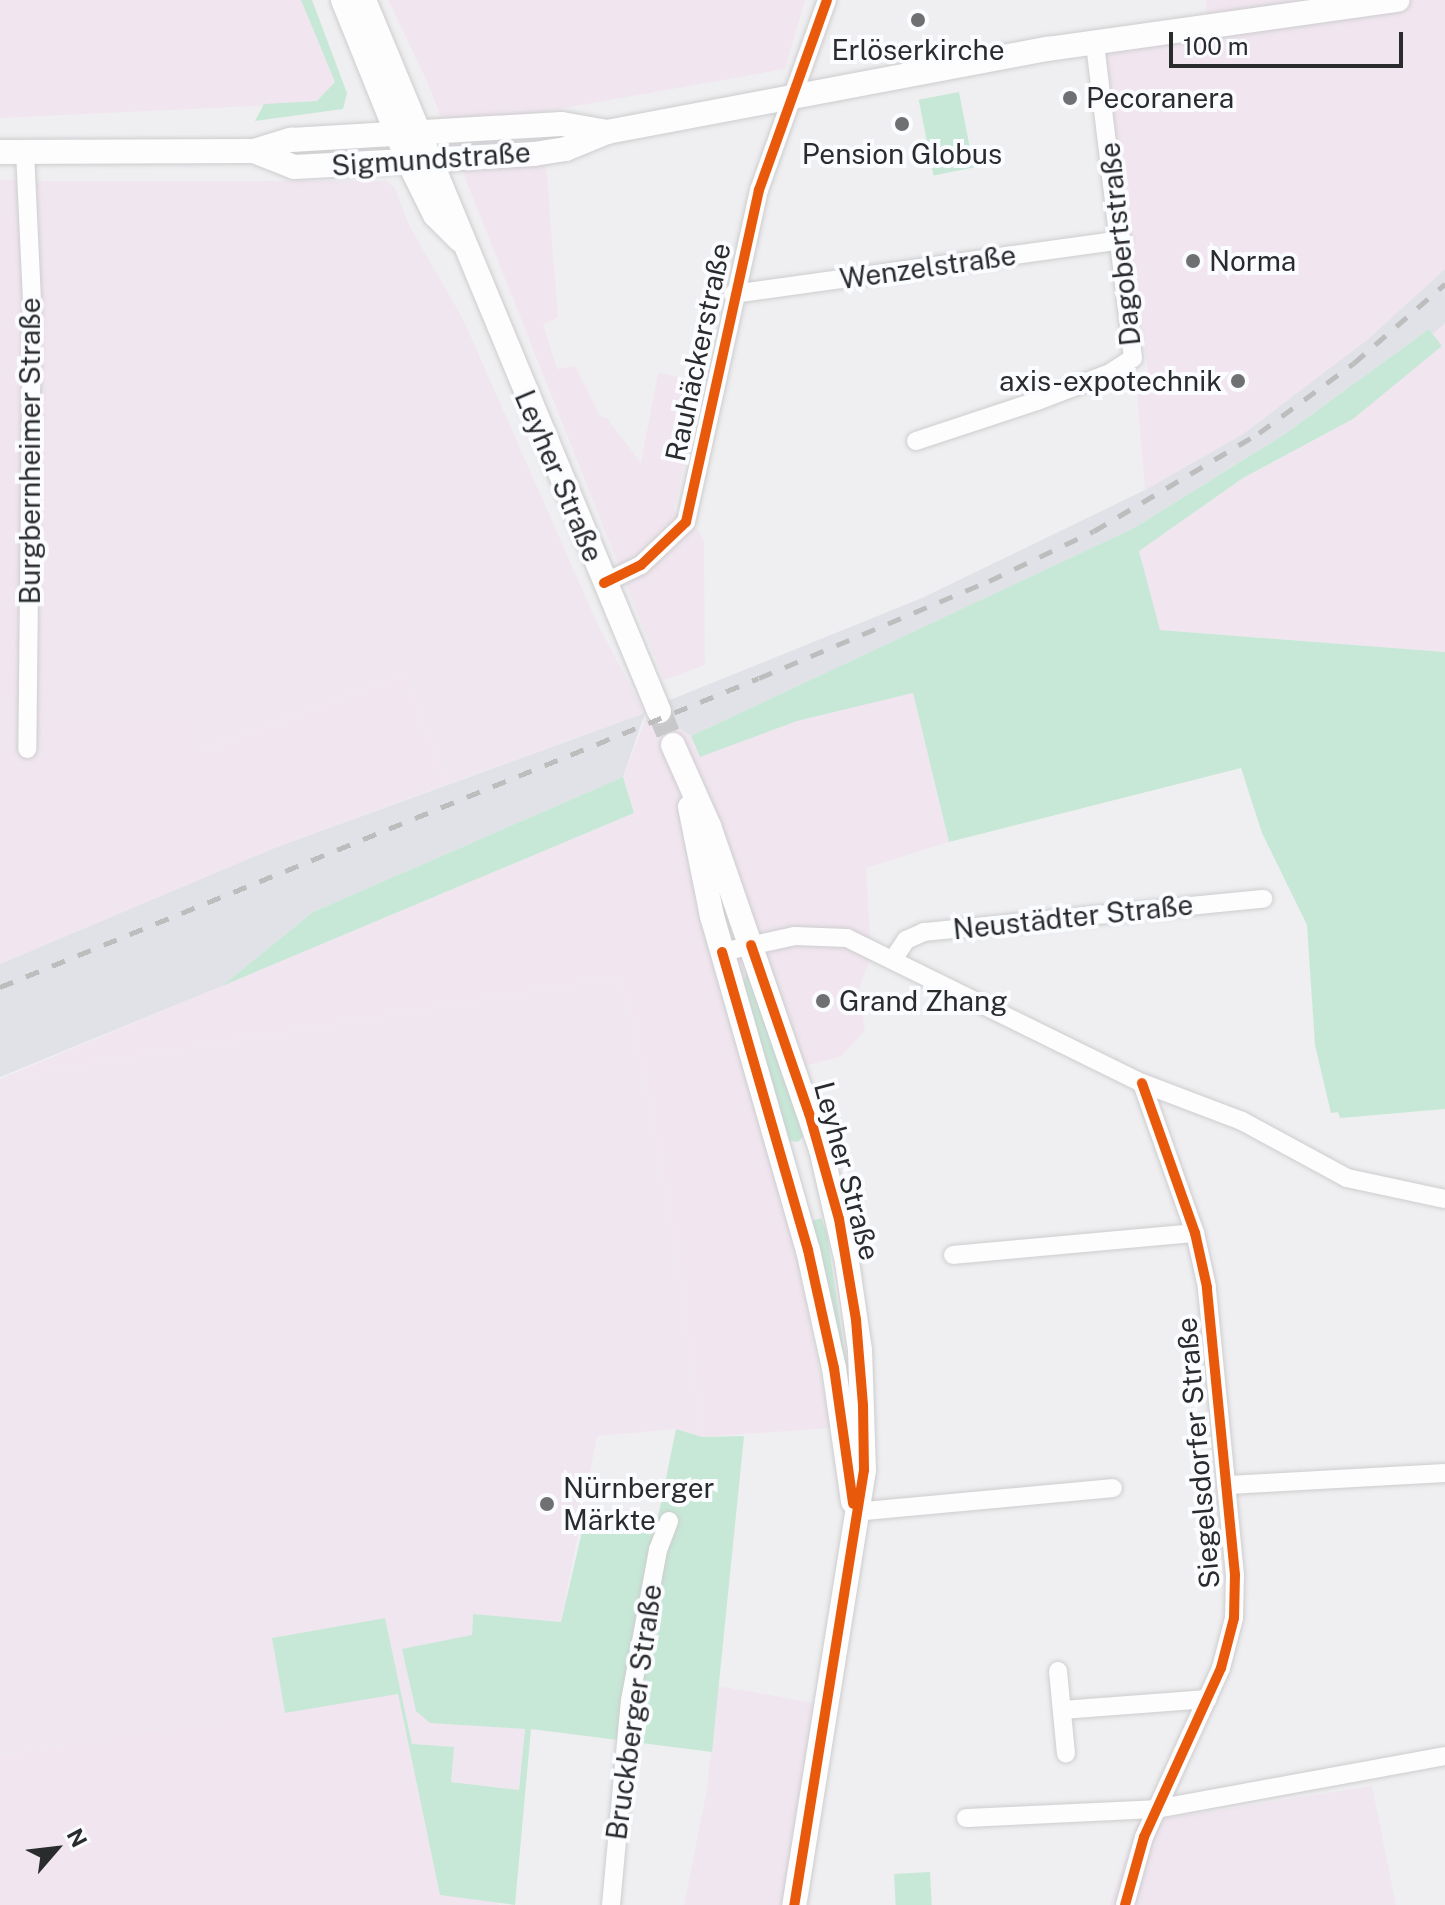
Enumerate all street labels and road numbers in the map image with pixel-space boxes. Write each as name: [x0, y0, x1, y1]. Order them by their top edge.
street label: Sigmundstraße: [330, 135, 532, 183]
street label: Dagobertstraße: [1093, 140, 1147, 348]
street label: Wenzelstraße: [838, 238, 1018, 296]
street label: Rauhäckerstraße: [658, 240, 738, 464]
street label: Burgbernheimer Straße: [13, 297, 47, 605]
street label: Leyher Straße: [508, 385, 610, 567]
street label: Neustädter Straße: [951, 888, 1195, 946]
street label: Leyher Straße: [807, 1078, 887, 1264]
street label: Siegelsdorfer Straße: [1169, 1316, 1227, 1590]
street label: Bruckberger Straße: [599, 1582, 669, 1842]

